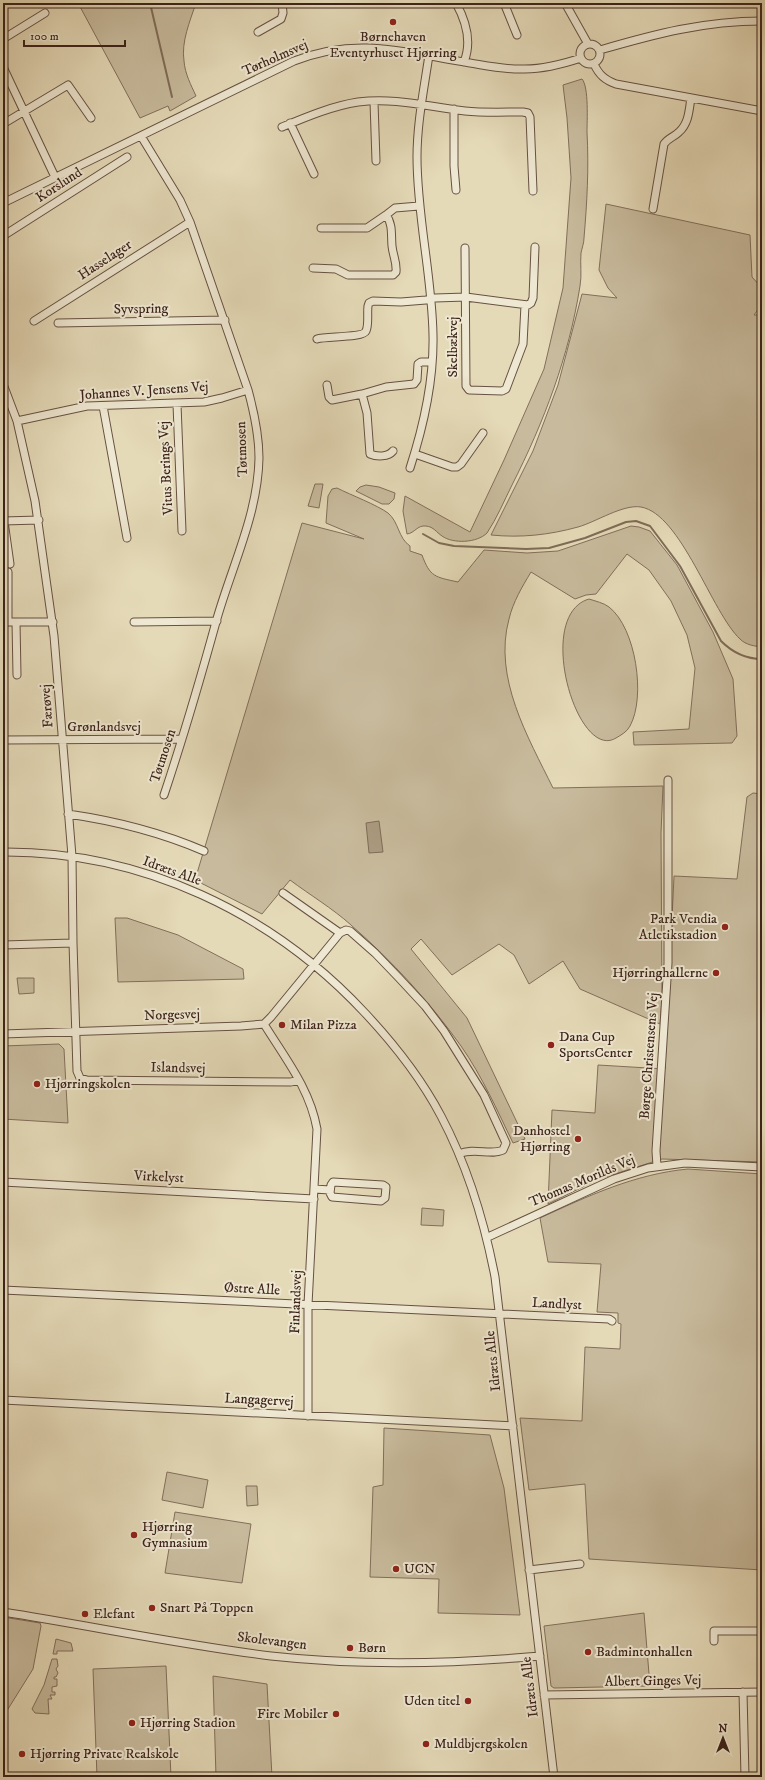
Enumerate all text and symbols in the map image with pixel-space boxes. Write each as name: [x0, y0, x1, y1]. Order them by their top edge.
marker: Børnehaven Eventyrhuset Hjørring: [388, 17, 398, 27]
scale bar: [24, 22, 125, 48]
place label: Børnehaven Eventyrhuset Hjørring: [329, 28, 457, 62]
text: 100 m: [30, 29, 59, 44]
street label: Tørholmsvej: [239, 36, 311, 80]
street label: Korslund: [32, 163, 86, 207]
street label: Hasselager: [75, 235, 136, 284]
street label: Syvspring: [114, 300, 169, 318]
street label: Skelbækvej: [444, 317, 462, 377]
street label: Johannes V. Jensens Vej: [77, 378, 209, 405]
street label: Tøtmosen: [232, 420, 252, 477]
street label: Vitus Berings Vej: [155, 421, 177, 516]
street label: Færøvej: [37, 684, 57, 728]
street label: Grønlandsvej: [67, 718, 141, 736]
street label: Tøtmosen: [146, 726, 180, 785]
street label: Idræts Alle: [140, 852, 204, 890]
place label: Park Vendia Atletikstadion: [639, 910, 718, 944]
marker: Park Vendia Atletikstadion: [720, 922, 730, 932]
place label: Hjørringhallerne: [612, 964, 708, 982]
marker: Hjørringhallerne: [711, 968, 721, 978]
street label: Børge Christensens Vej: [636, 992, 662, 1120]
street label: Norgesvej: [144, 1005, 200, 1025]
place label: Milan Pizza: [290, 1016, 357, 1034]
marker: Milan Pizza: [277, 1020, 287, 1030]
place label: Dana Cup SportsCenter: [559, 1028, 633, 1062]
marker: Dana Cup SportsCenter: [546, 1040, 556, 1050]
street label: Islandsvej: [150, 1059, 206, 1077]
place label: Hjørringskolen: [45, 1075, 131, 1093]
marker: Hjørringskolen: [32, 1079, 42, 1089]
place label: Danhostel Hjørring: [513, 1122, 571, 1156]
marker: Danhostel Hjørring: [573, 1134, 583, 1144]
street label: Thomas Morilds Vej: [526, 1151, 638, 1211]
street label: Virkelyst: [133, 1167, 185, 1187]
street label: Finlandsvej: [286, 1270, 306, 1334]
street label: Østre Alle: [223, 1279, 281, 1299]
street label: Landlyst: [531, 1294, 583, 1314]
street label: Idræts Alle: [481, 1329, 505, 1392]
street label: Langagervej: [224, 1389, 294, 1411]
place label: Hjørring Gymnasium: [142, 1518, 208, 1552]
marker: Hjørring Gymnasium: [129, 1530, 139, 1540]
place label: UCN: [404, 1560, 436, 1578]
marker: UCN: [391, 1564, 401, 1574]
place label: Snart På Toppen: [160, 1599, 254, 1617]
marker: Snart På Toppen: [147, 1603, 157, 1613]
place label: Elefant: [93, 1605, 136, 1623]
marker: Elefant: [80, 1609, 90, 1619]
street label: Skolevangen: [236, 1628, 309, 1654]
place label: Børn: [358, 1639, 387, 1657]
marker: Børn: [345, 1643, 355, 1653]
place label: Badmintonhallen: [596, 1643, 693, 1661]
marker: Badmintonhallen: [583, 1647, 593, 1657]
street label: Idræts Alle: [517, 1655, 543, 1718]
street label: Albert Ginges Vej: [605, 1671, 701, 1691]
place label: Uden titel: [404, 1692, 461, 1710]
marker: Uden titel: [463, 1696, 473, 1706]
place label: Fire Mobiler: [257, 1705, 329, 1723]
marker: Fire Mobiler: [331, 1709, 341, 1719]
place label: Hjørring Stadion: [140, 1714, 236, 1732]
marker: Hjørring Stadion: [127, 1718, 137, 1728]
north arrow: [703, 1718, 743, 1758]
text: N: [718, 1722, 728, 1736]
place label: Muldbjergskolen: [434, 1735, 528, 1753]
marker: Muldbjergskolen: [421, 1739, 431, 1749]
place label: Hjørring Private Realskole: [30, 1745, 179, 1763]
marker: Hjørring Private Realskole: [17, 1749, 27, 1759]

